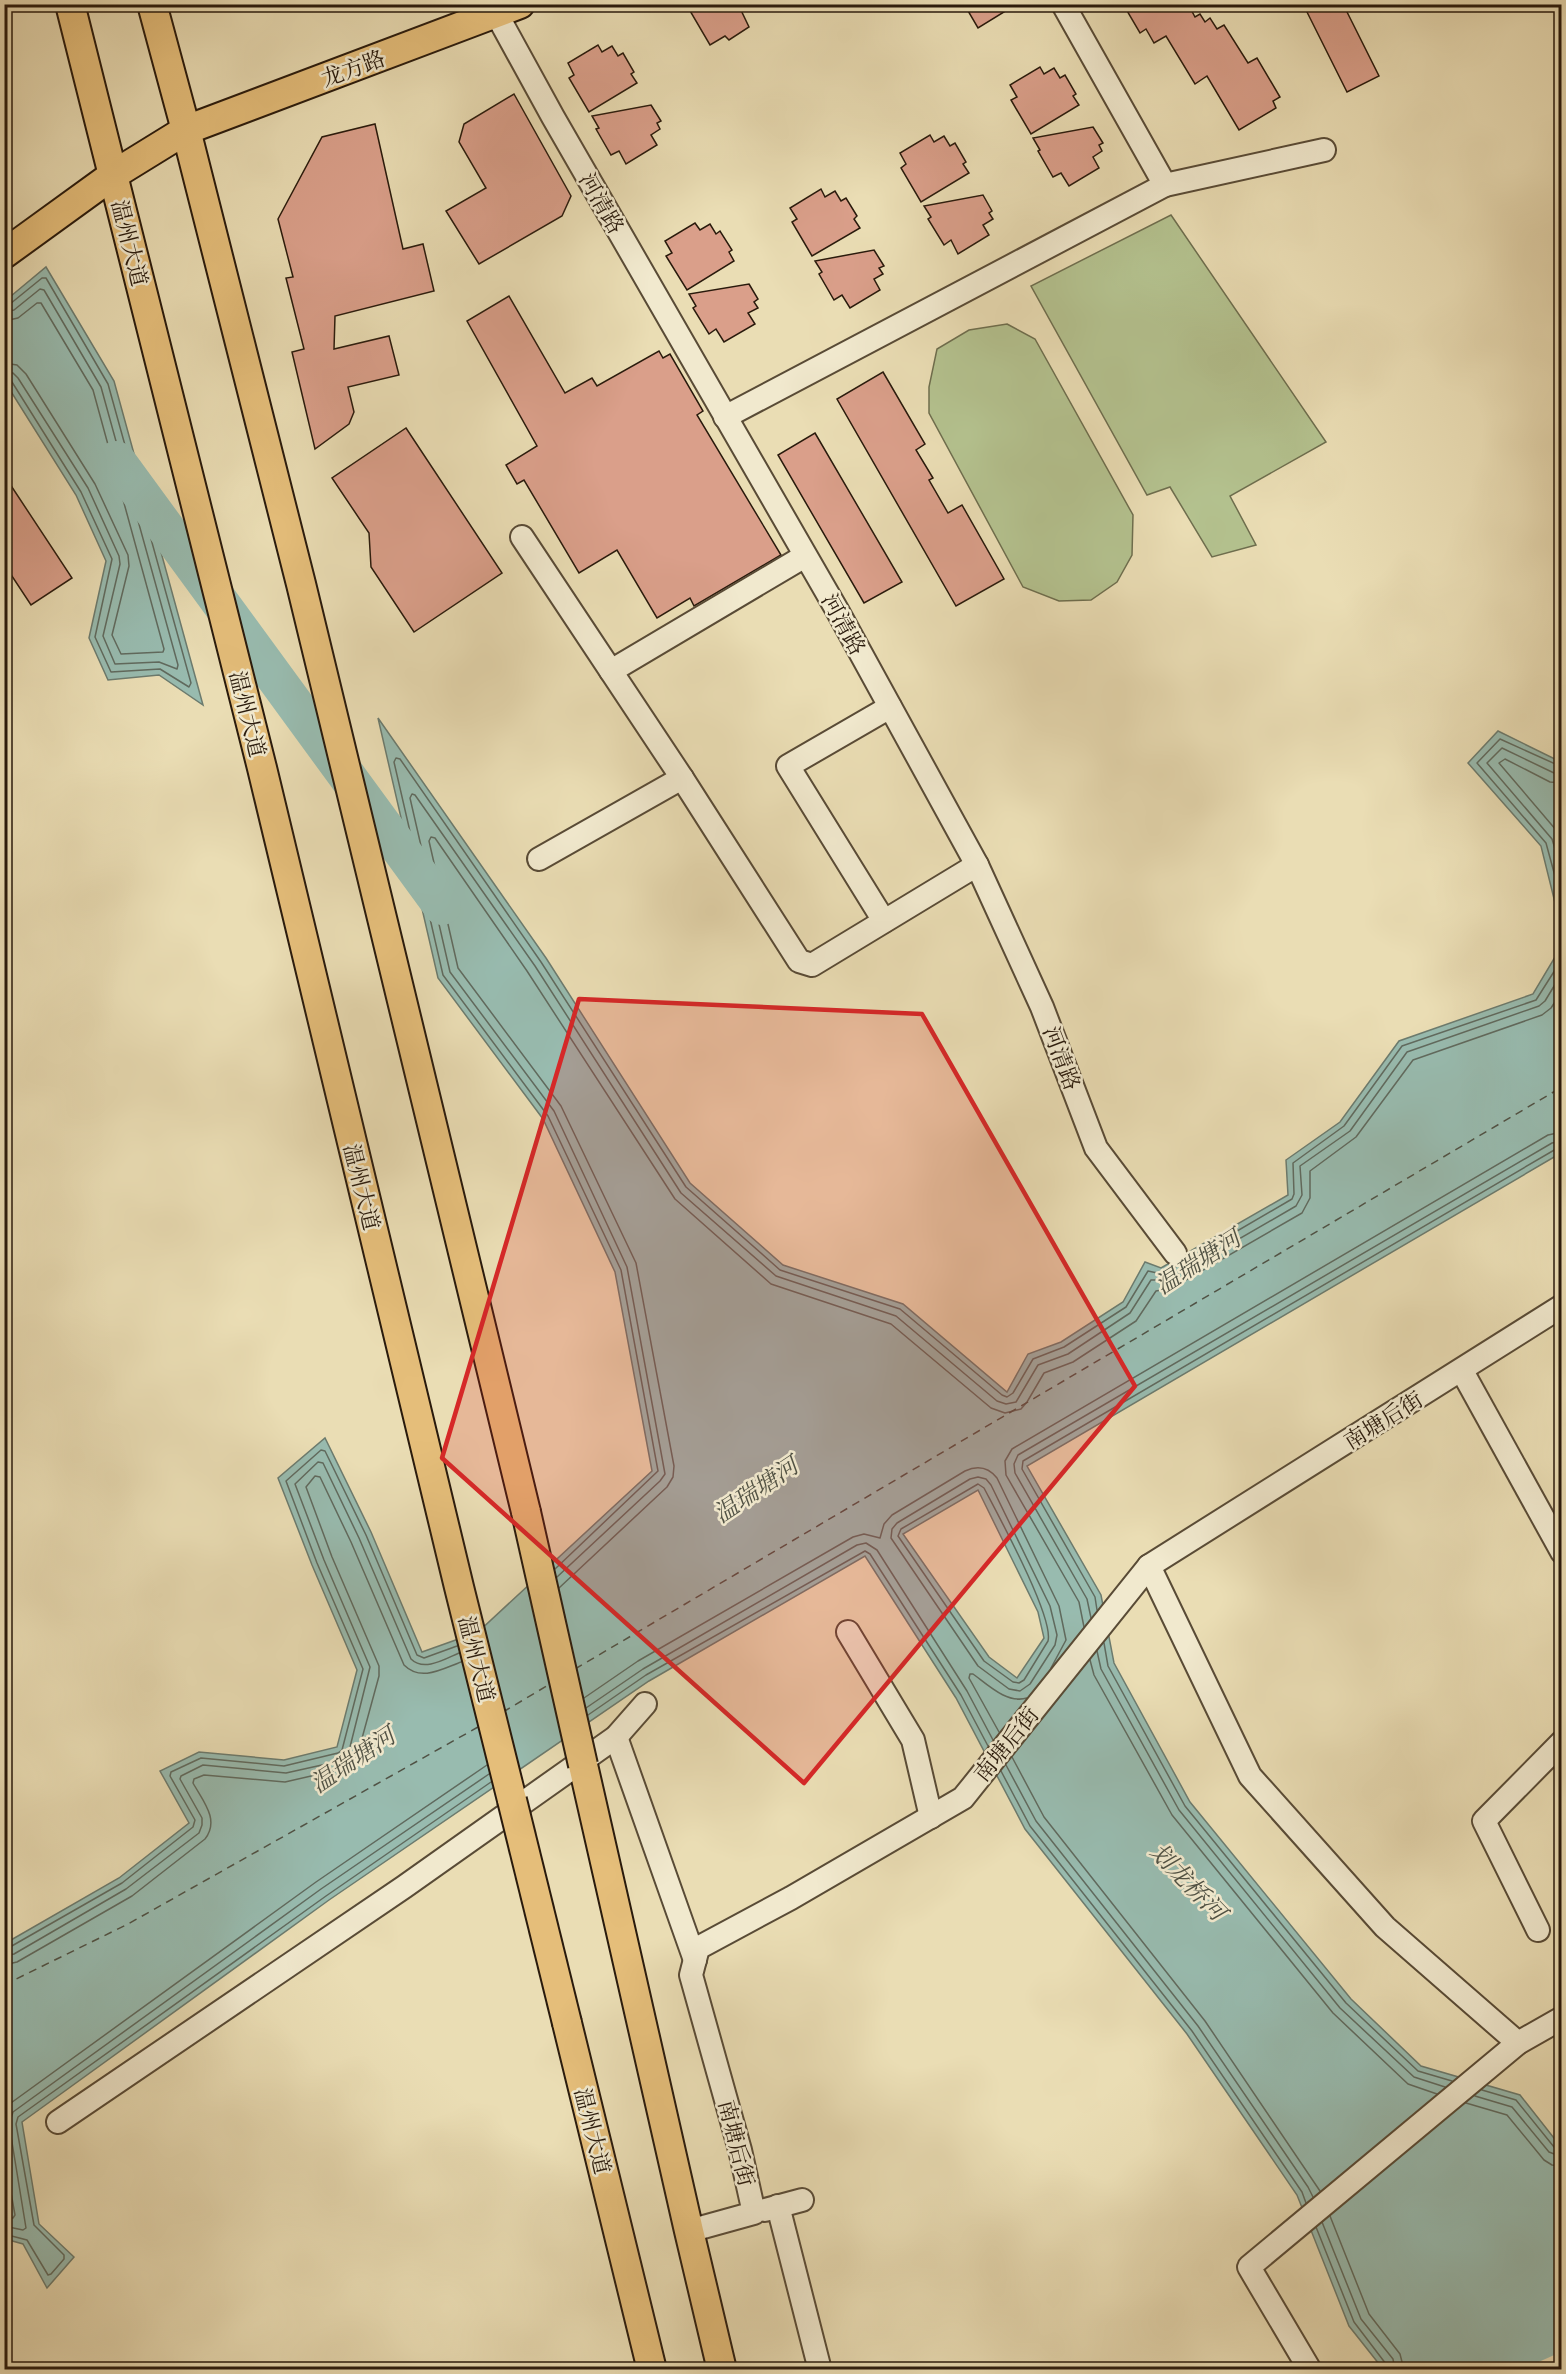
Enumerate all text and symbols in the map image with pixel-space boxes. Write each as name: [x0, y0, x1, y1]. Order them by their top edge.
street label: 龙方路: [318, 44, 390, 96]
street label: 河清路: [570, 168, 630, 241]
street label: 温州大道: [102, 197, 153, 290]
street label: 河清路: [812, 589, 871, 662]
street label: 温州大道: [220, 668, 271, 761]
street label: 河清路: [1033, 1023, 1086, 1095]
street label: 温州大道: [334, 1141, 385, 1234]
water label: 温瑞塘河: [1150, 1221, 1252, 1304]
street label: 南塘后街: [1339, 1386, 1430, 1459]
water label: 温瑞塘河: [708, 1448, 810, 1533]
street label: 温州大道: [449, 1613, 500, 1706]
street label: 南塘后街: [968, 1702, 1048, 1790]
water label: 温瑞塘河: [305, 1718, 407, 1803]
water label: 划龙桥河: [1141, 1837, 1235, 1933]
street label: 温州大道: [565, 2085, 616, 2178]
street label: 南塘后街: [709, 2097, 760, 2190]

